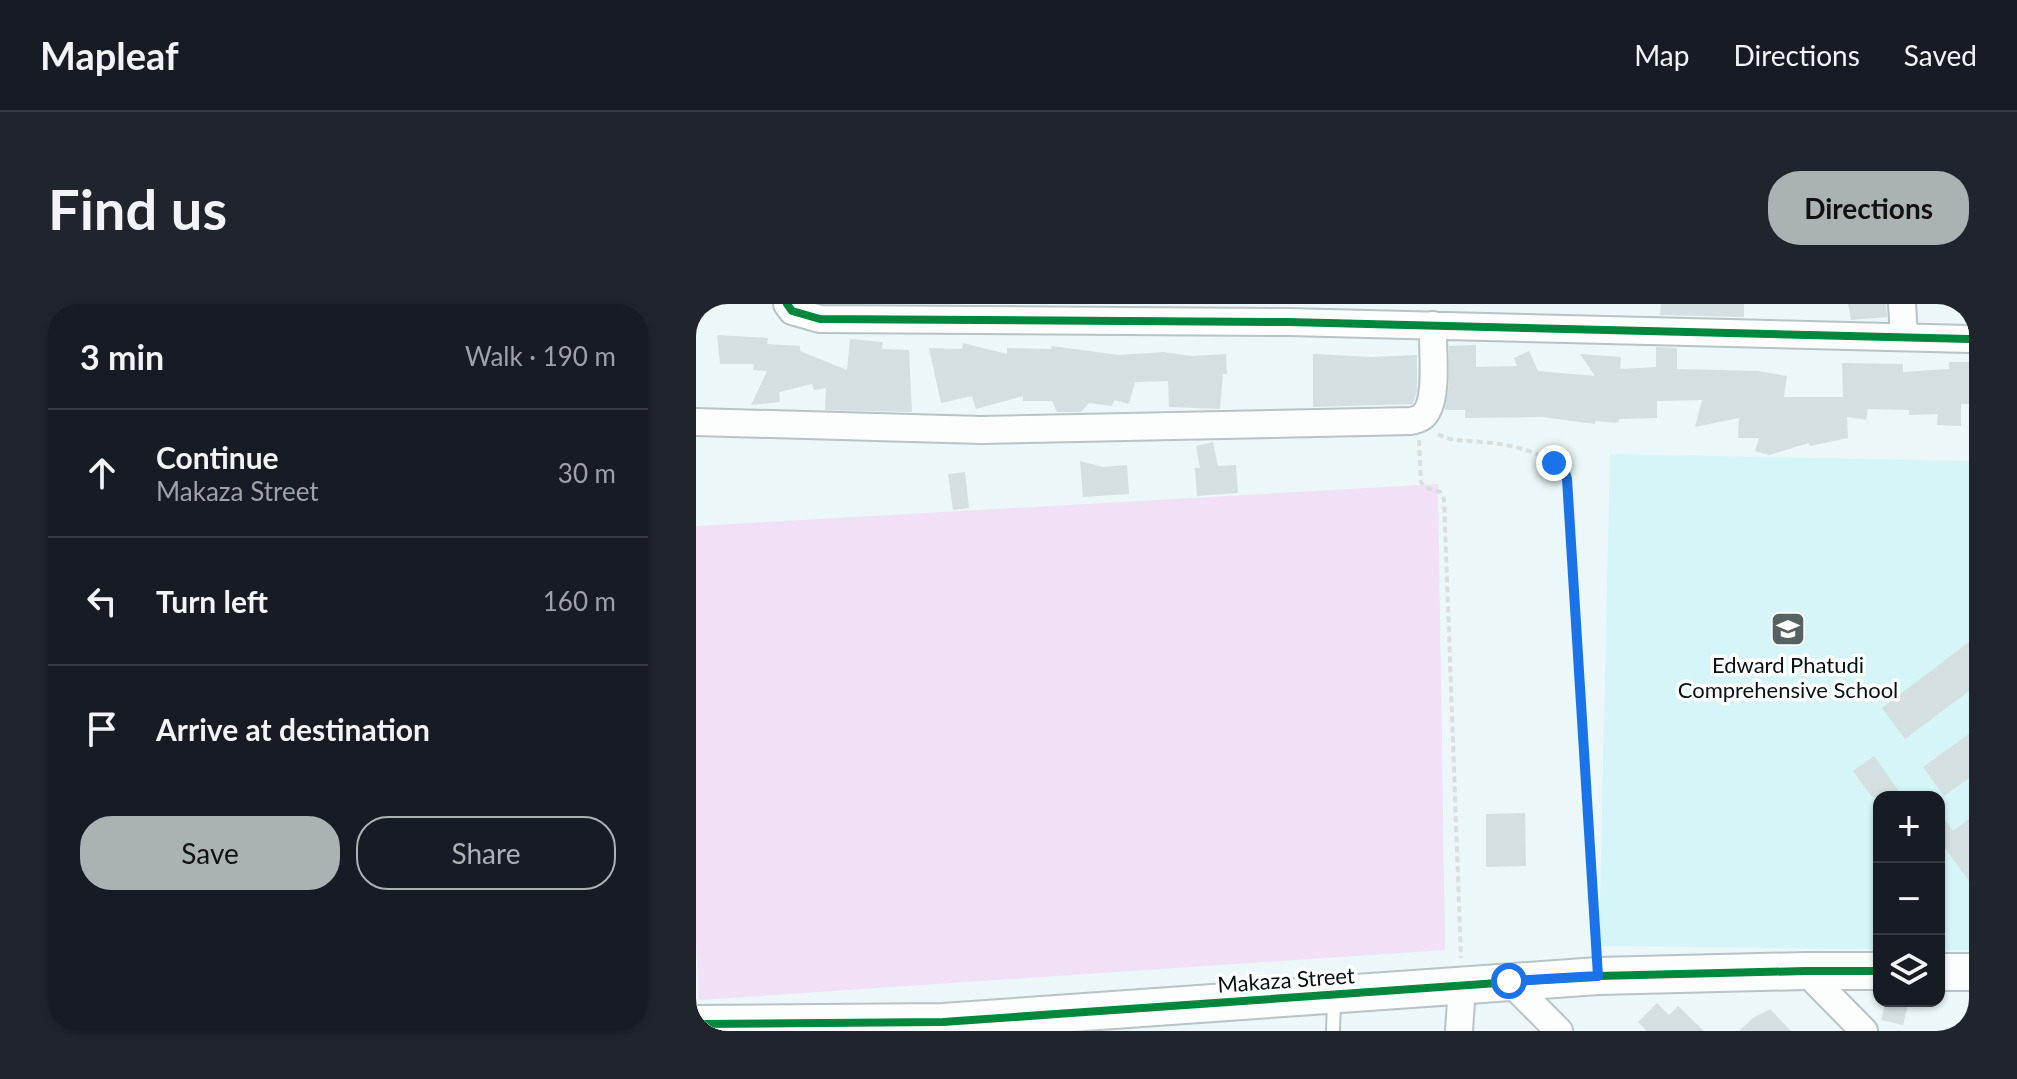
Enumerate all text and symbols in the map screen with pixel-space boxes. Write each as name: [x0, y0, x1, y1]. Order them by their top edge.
text: Mapleaf: [40, 32, 179, 78]
text: Map: [1634, 38, 1689, 72]
text: Directions: [1733, 38, 1860, 72]
text: Saved: [1904, 38, 1977, 72]
button: Directions: [1768, 171, 1969, 245]
text: Find us: [48, 175, 227, 242]
text: 3 min: [80, 336, 164, 377]
text: Walk · 190 m: [465, 340, 616, 372]
text: Continue: [156, 439, 279, 475]
route end: [1536, 445, 1572, 481]
icon: ahead: [80, 451, 124, 495]
text: 30 m: [558, 457, 616, 489]
text: Makaza Street: [156, 475, 319, 507]
icon: left: [80, 579, 124, 623]
text: Turn left: [156, 583, 268, 619]
text: 160 m: [543, 585, 616, 617]
school or university icon: Edward Phatudi Comprehensive School: [1769, 610, 1807, 648]
place label: Edward Phatudi Comprehensive School: [1678, 651, 1898, 703]
icon: arrive: [80, 707, 124, 751]
text: Arrive at destination: [156, 711, 430, 747]
map controls: [1873, 791, 1945, 1007]
button: +: [1873, 791, 1945, 863]
button: Save: [80, 816, 340, 890]
button: Share: [356, 816, 616, 890]
button: −: [1873, 863, 1945, 935]
button: layers: [1873, 935, 1945, 1007]
street label: Makaza Street: [1216, 961, 1356, 998]
route start: [1491, 963, 1527, 999]

